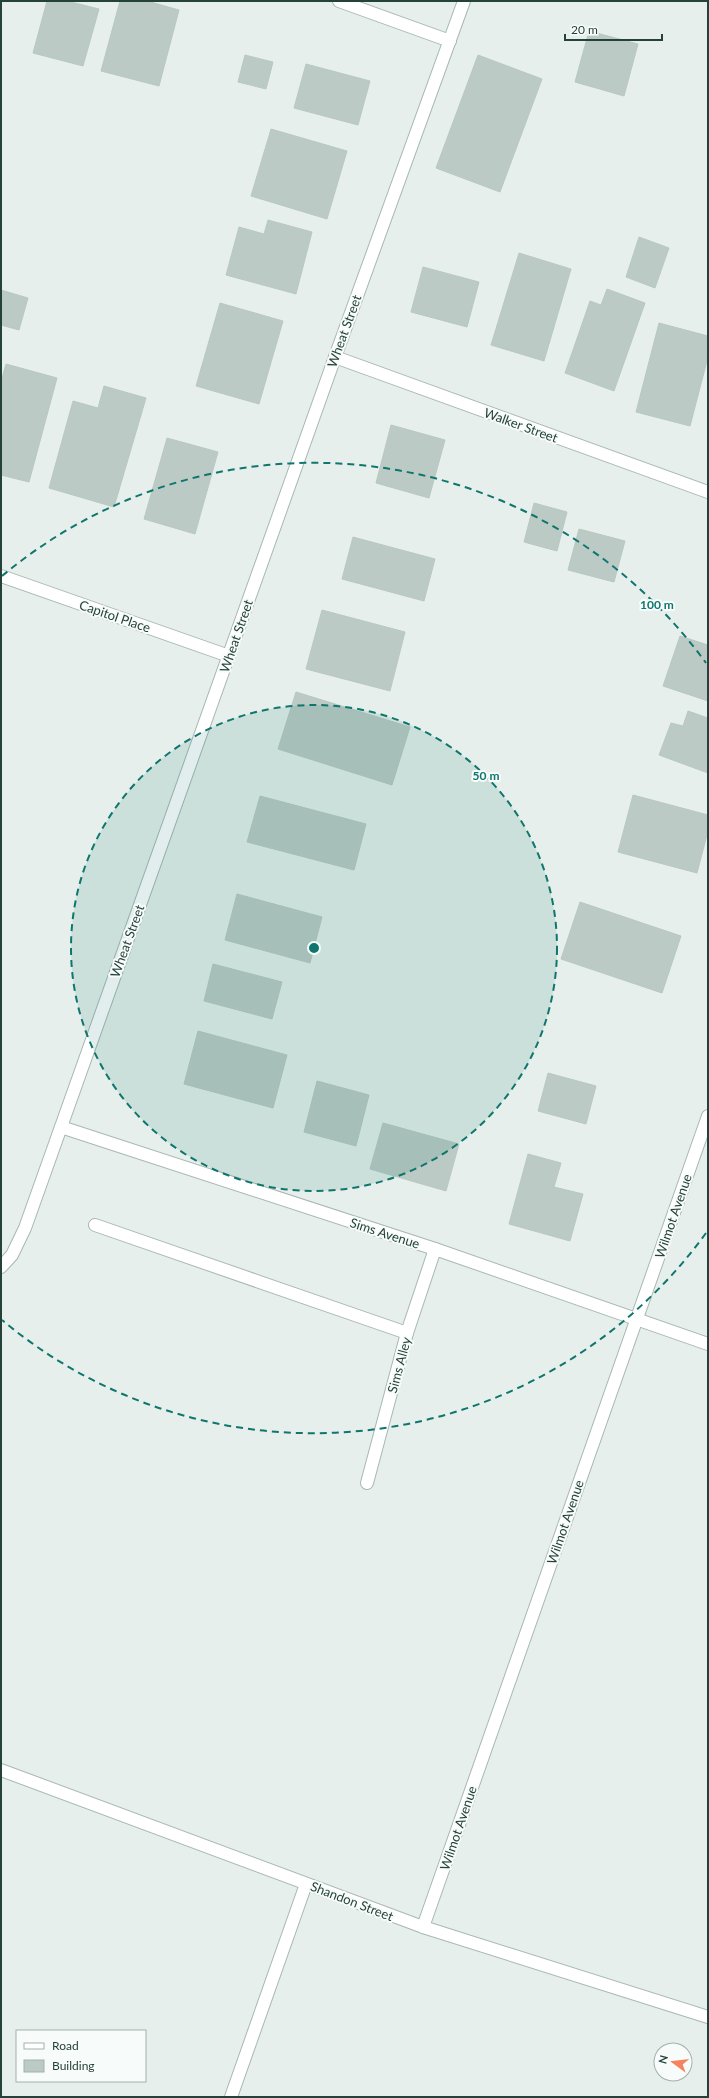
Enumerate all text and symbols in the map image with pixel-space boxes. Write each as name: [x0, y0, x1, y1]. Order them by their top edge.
scale bar: [565, 16, 662, 42]
text: 20 m: [571, 22, 598, 37]
street label: Wheat Street: [323, 292, 365, 369]
street label: Walker Street: [482, 404, 560, 446]
street label: Capitol Place: [77, 596, 153, 636]
street label: Wheat Street: [216, 597, 256, 675]
text: 100 m: [640, 597, 674, 612]
text: 50 m: [473, 768, 499, 783]
street label: Wheat Street: [106, 902, 148, 979]
centre of rings: [307, 941, 321, 955]
street label: Wilmot Avenue: [651, 1172, 695, 1260]
street label: Sims Avenue: [348, 1214, 422, 1252]
street label: Sims Alley: [384, 1335, 414, 1395]
street label: Wilmot Avenue: [543, 1478, 587, 1566]
street label: Wilmot Avenue: [436, 1784, 480, 1872]
street label: Shandon Street: [308, 1878, 396, 1924]
legend: [16, 2030, 146, 2082]
text: Road: [52, 2038, 79, 2053]
north arrow: [653, 2042, 693, 2082]
text: N: [655, 2054, 670, 2065]
text: Building: [52, 2058, 95, 2073]

